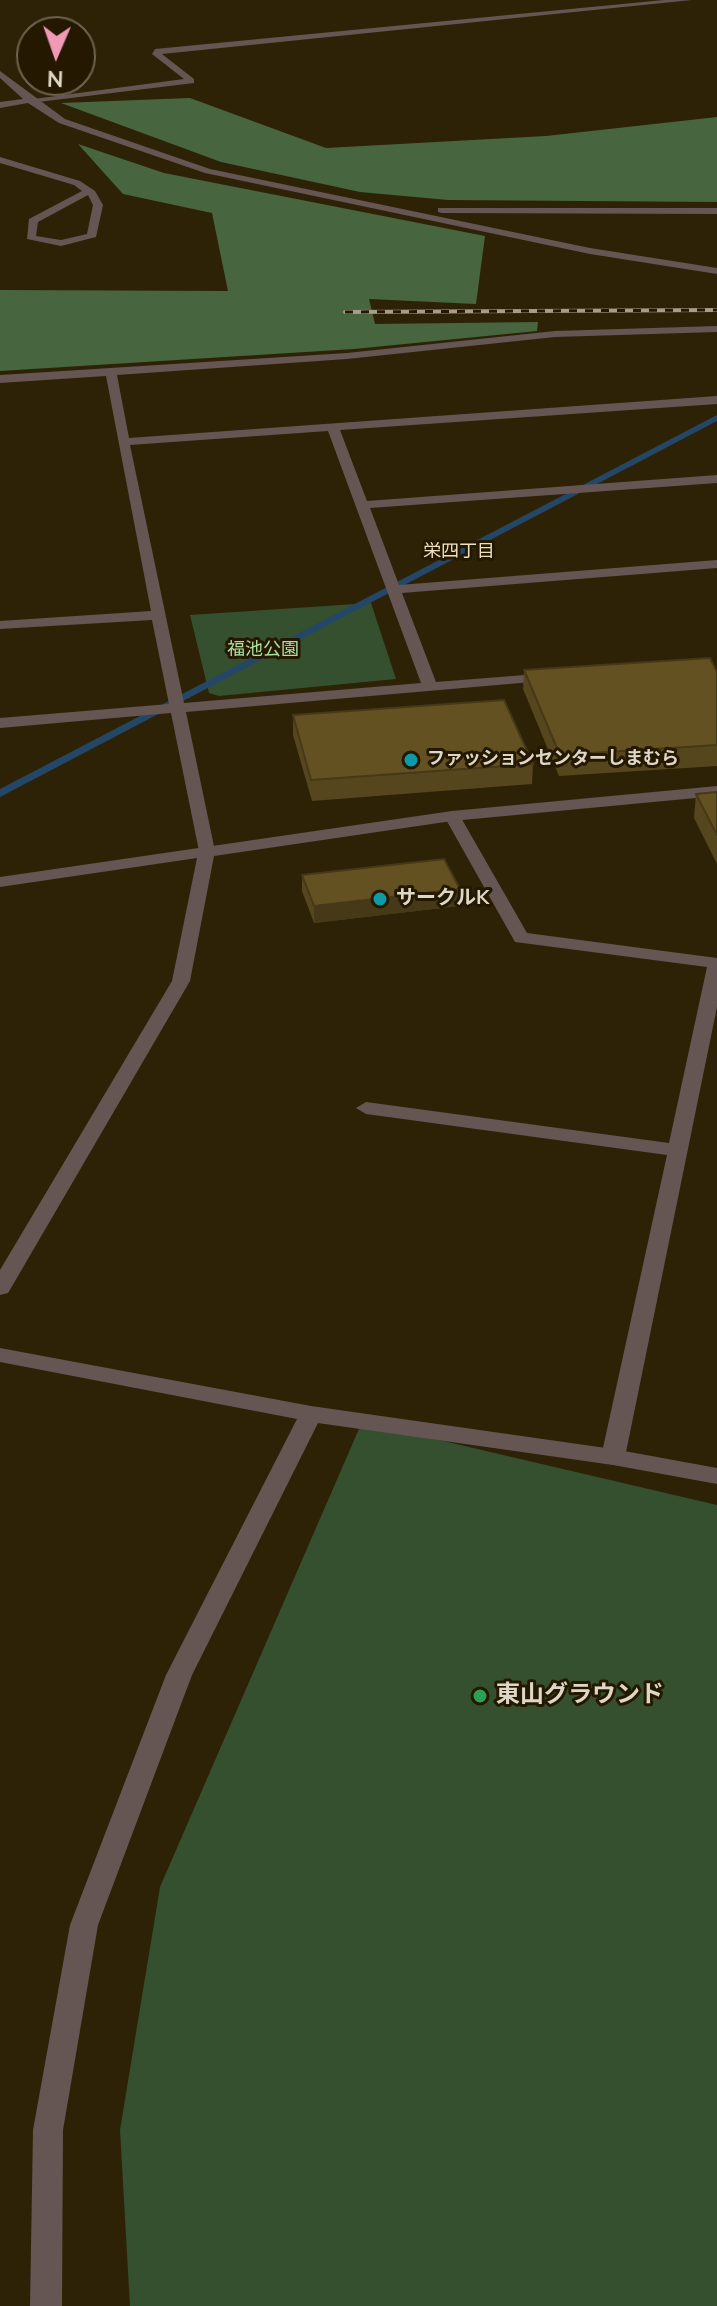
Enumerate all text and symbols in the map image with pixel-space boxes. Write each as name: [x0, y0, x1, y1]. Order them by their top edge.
north arrow: [16, 16, 96, 96]
text: N: [46, 63, 64, 93]
district label: 栄四丁目: [423, 542, 495, 564]
park label: 福池公園: [227, 640, 299, 662]
place label: ファッションセンターしまむら: [427, 749, 679, 771]
marker: ファッションセンターしまむら: [402, 751, 420, 769]
place label: サークルK: [396, 887, 489, 911]
marker: サークルK: [371, 890, 389, 908]
place label: 東山グラウンド: [496, 1682, 664, 1710]
marker: 東山グラウンド: [471, 1687, 489, 1705]

